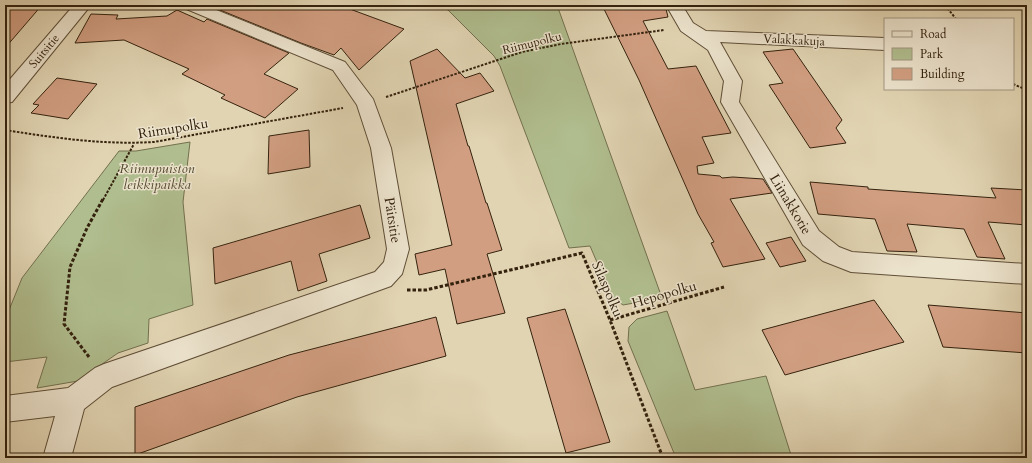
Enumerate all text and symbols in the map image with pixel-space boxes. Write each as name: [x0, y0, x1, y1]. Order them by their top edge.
legend: [884, 18, 1014, 90]
text: Road: [920, 26, 947, 42]
street label: Riimupolku: [501, 28, 564, 58]
street label: Valakkakuja: [763, 30, 826, 50]
street label: Suitsitie: [25, 31, 63, 71]
text: Park: [920, 46, 944, 62]
text: Building: [920, 66, 965, 82]
street label: Riimupolku: [137, 114, 210, 143]
park label: Riimupuiston leikkipaikka: [119, 159, 195, 194]
street label: Liinakkotie: [765, 170, 816, 238]
street label: Päitsitie: [380, 196, 405, 244]
street label: Silaspolku: [587, 258, 628, 320]
street label: Hepopolku: [629, 276, 699, 313]

